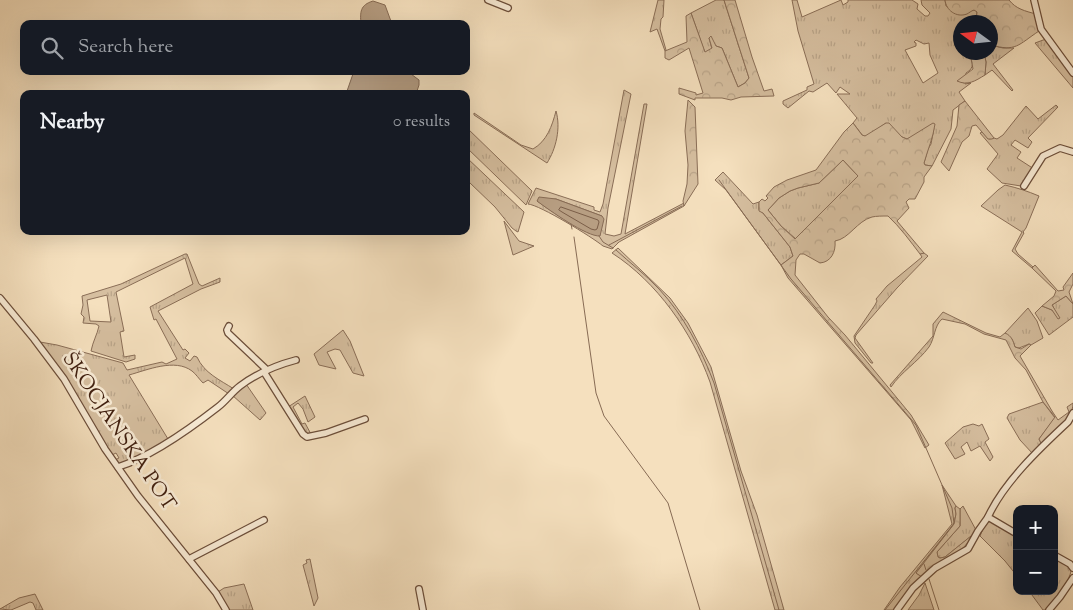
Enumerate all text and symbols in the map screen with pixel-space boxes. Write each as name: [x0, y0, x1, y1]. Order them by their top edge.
north arrow: [953, 15, 998, 60]
search box: [20, 20, 470, 75]
icon: search: [38, 34, 66, 62]
text: Search here: [78, 34, 173, 61]
text: Nearby: [40, 108, 105, 138]
text: 0 results: [393, 111, 450, 134]
street label: ŠKOCJANSKA POT: [54, 346, 183, 517]
map controls: [1013, 505, 1058, 595]
button: +: [1013, 505, 1058, 550]
button: −: [1013, 550, 1058, 595]

